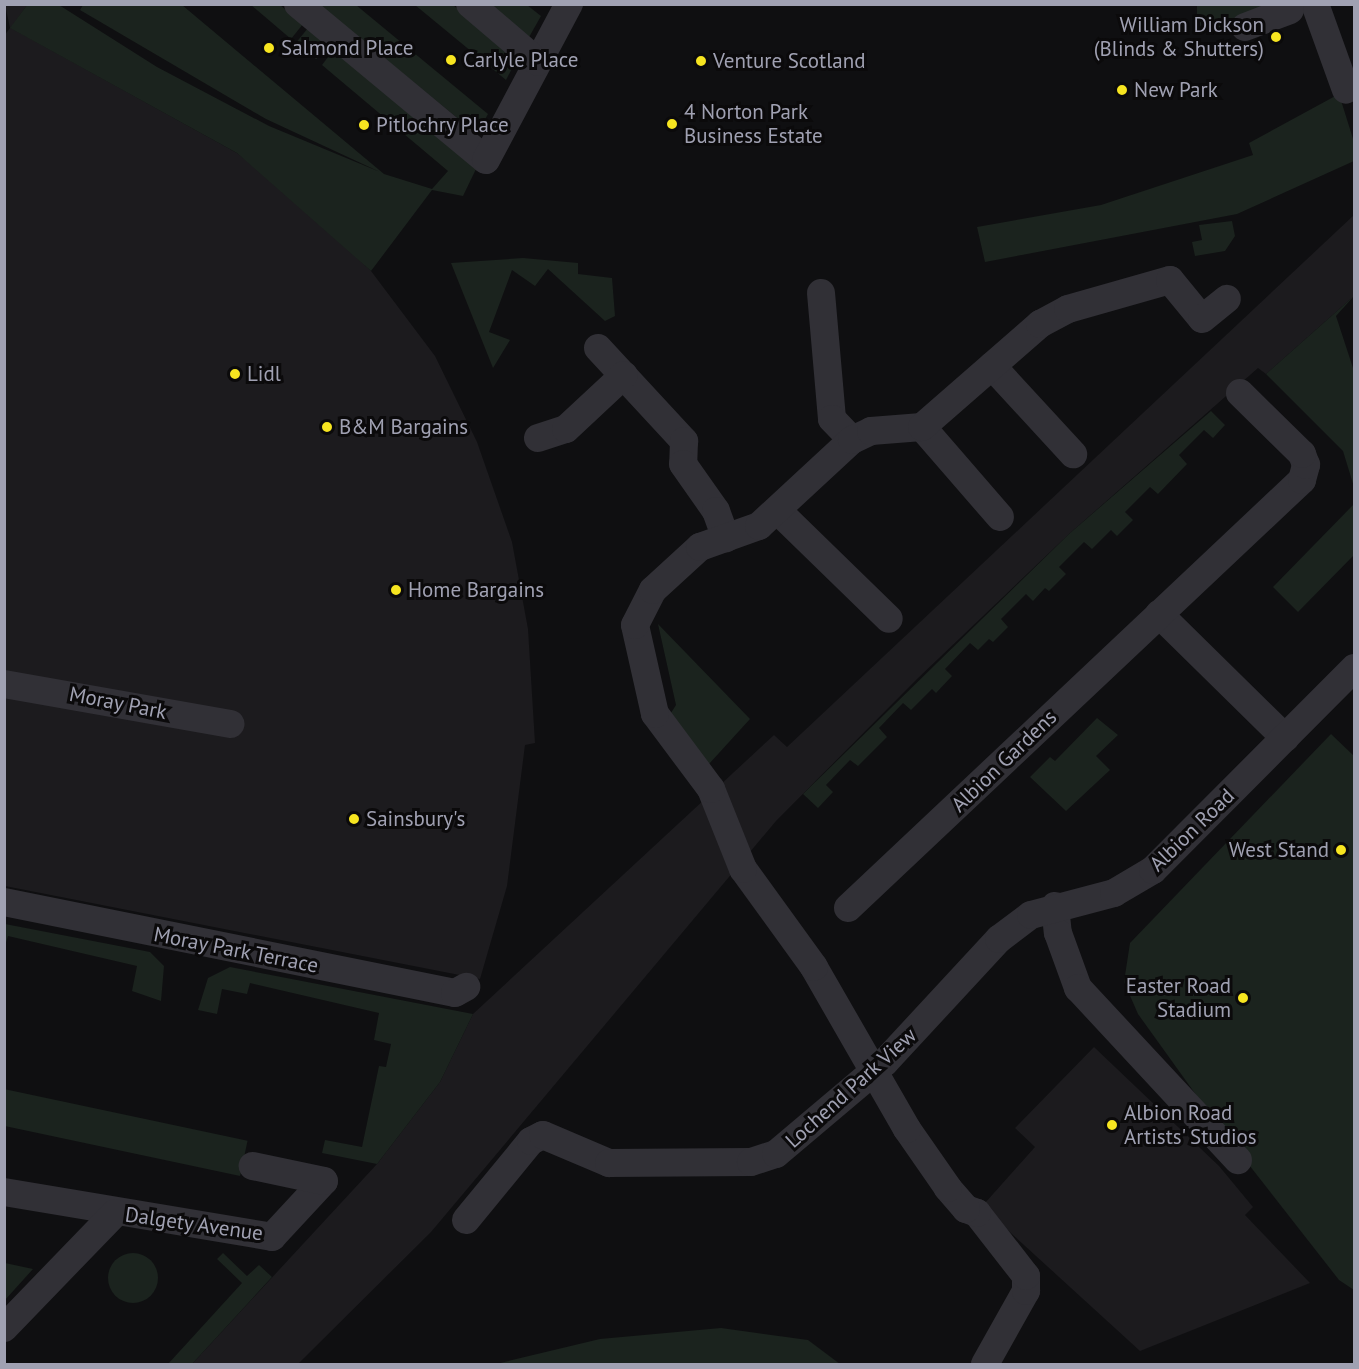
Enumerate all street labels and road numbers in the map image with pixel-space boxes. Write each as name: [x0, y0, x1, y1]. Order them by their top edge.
street label: Moray Park: [67, 681, 169, 725]
street label: Albion Gardens: [946, 705, 1062, 817]
street label: Albion Road: [1144, 783, 1240, 877]
street label: Moray Park Terrace: [151, 922, 321, 978]
street label: Lochend Park View: [780, 1022, 922, 1154]
street label: Dalgety Avenue: [123, 1202, 265, 1246]

